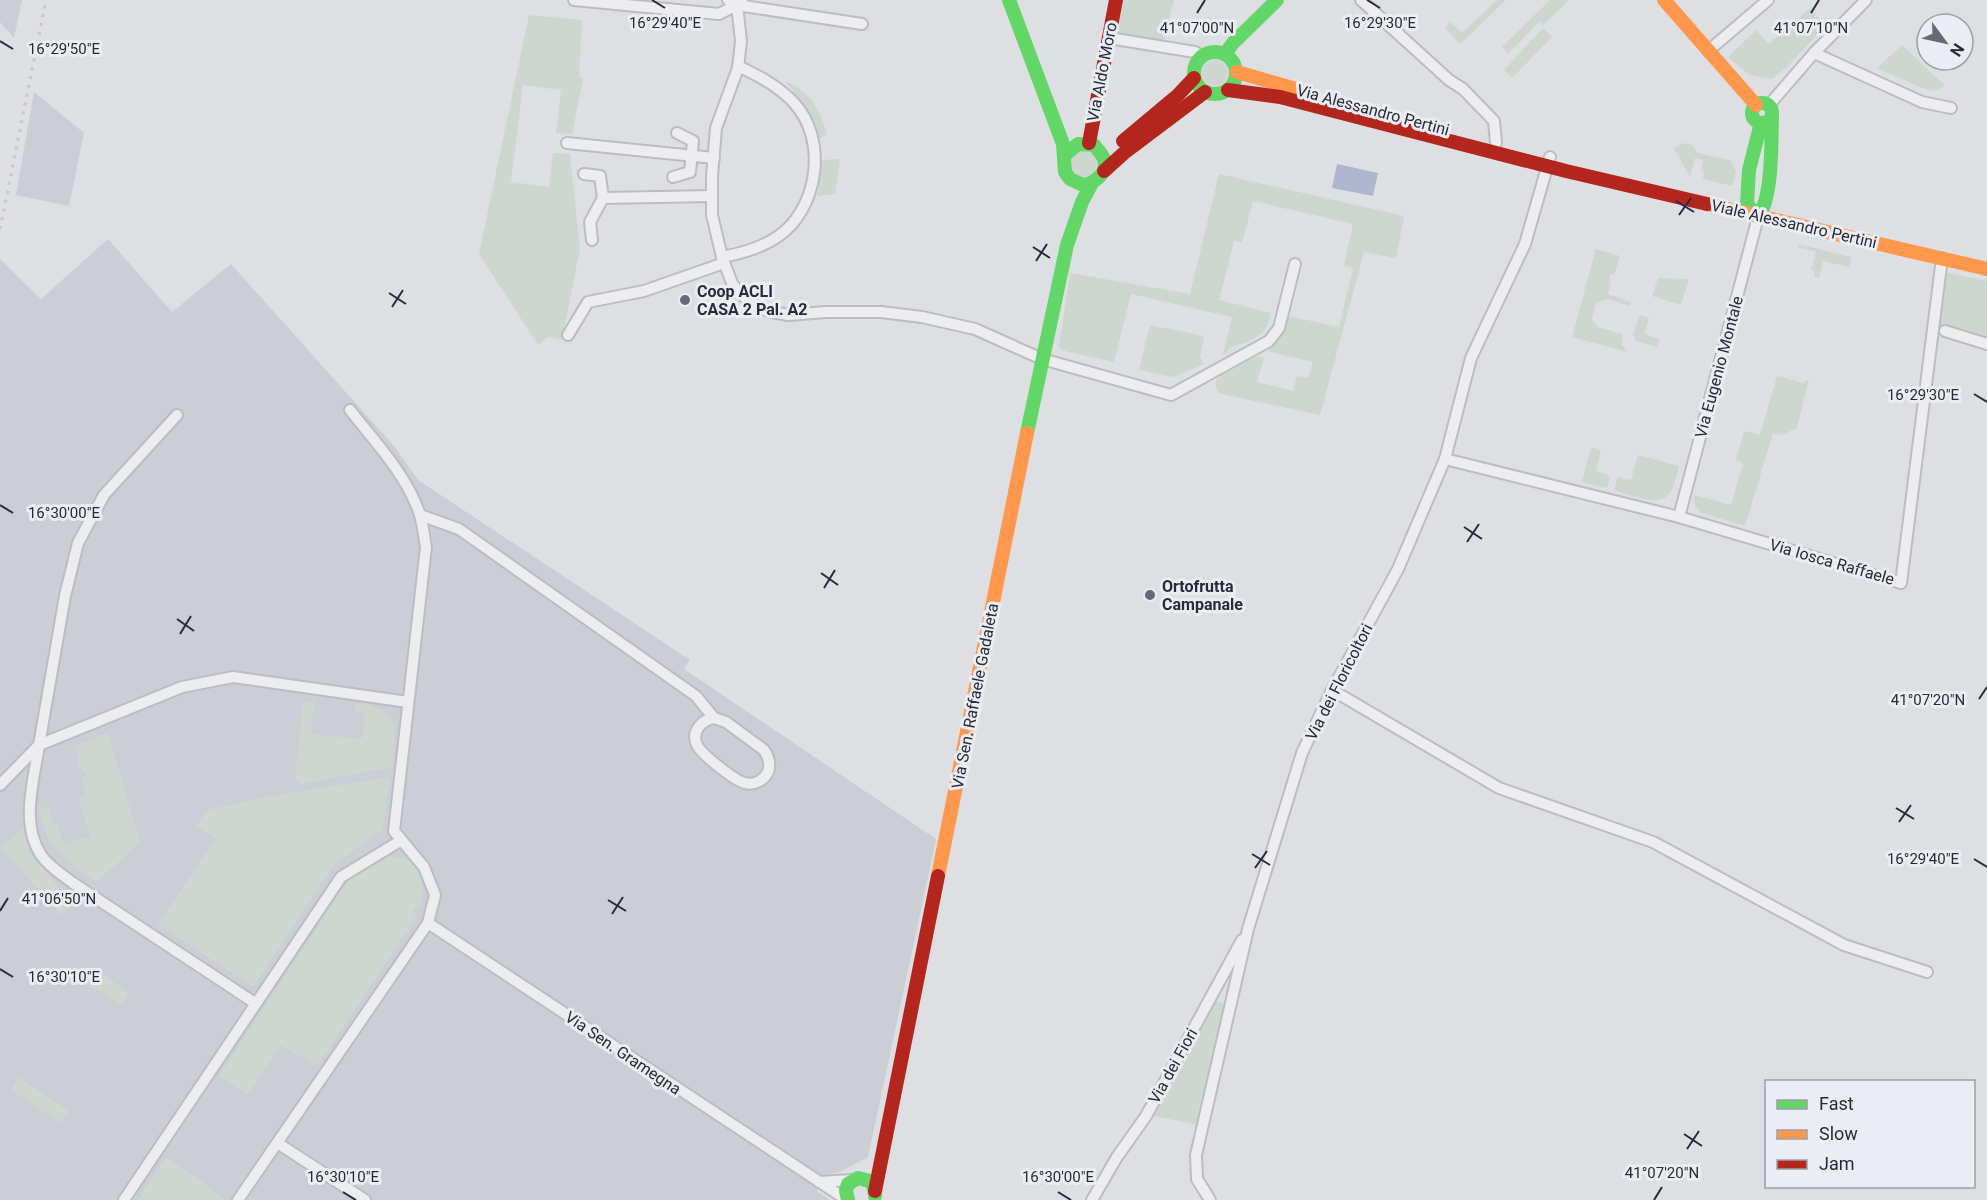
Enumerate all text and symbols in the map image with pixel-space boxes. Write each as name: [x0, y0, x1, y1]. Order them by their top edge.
north arrow: [1915, 12, 1975, 72]
text: 16°29'40"E: [629, 14, 702, 32]
text: 16°29'30"E: [1344, 14, 1417, 32]
text: 41°07'00"N: [1160, 19, 1234, 37]
text: 41°07'10"N: [1774, 19, 1848, 37]
street label: Via Aldo Moro: [1083, 21, 1121, 123]
text: 16°29'50"E: [28, 40, 101, 58]
text: N: [1946, 40, 1968, 60]
street label: Via Alessandro Pertini: [1295, 80, 1451, 140]
street label: Viale Alessandro Pertini: [1709, 196, 1879, 252]
place label: Coop ACLI CASA 2 Pal. A2: [697, 282, 808, 319]
marker: Coop ACLI CASA 2 Pal. A2: [678, 293, 692, 307]
street label: Via Eugenio Montale: [1691, 294, 1747, 440]
text: 16°29'30"E: [1887, 386, 1960, 404]
text: 16°30'00"E: [28, 504, 101, 522]
street label: Via Iosca Raffaele: [1767, 535, 1897, 589]
place label: Ortofrutta Campanale: [1162, 577, 1243, 614]
marker: Ortofrutta Campanale: [1143, 588, 1157, 602]
street label: Via Sen. Raffaele Gadaleta: [948, 602, 1002, 790]
street label: Via dei Floricoltori: [1301, 621, 1377, 743]
text: 41°07'20"N: [1891, 691, 1965, 709]
text: 16°29'40"E: [1887, 850, 1960, 868]
text: 41°06'50"N: [22, 890, 96, 908]
text: 16°30'10"E: [28, 968, 101, 986]
street label: Via Sen. Gramegna: [562, 1007, 684, 1099]
street label: Via dei Fiori: [1144, 1025, 1202, 1107]
legend: [1765, 1080, 1975, 1188]
text: Fast: [1819, 1093, 1854, 1114]
text: Slow: [1819, 1123, 1858, 1144]
text: Jam: [1819, 1153, 1855, 1174]
text: 41°07'20"N: [1625, 1164, 1699, 1182]
text: 16°30'10"E: [307, 1168, 380, 1186]
text: 16°30'00"E: [1022, 1168, 1095, 1186]

